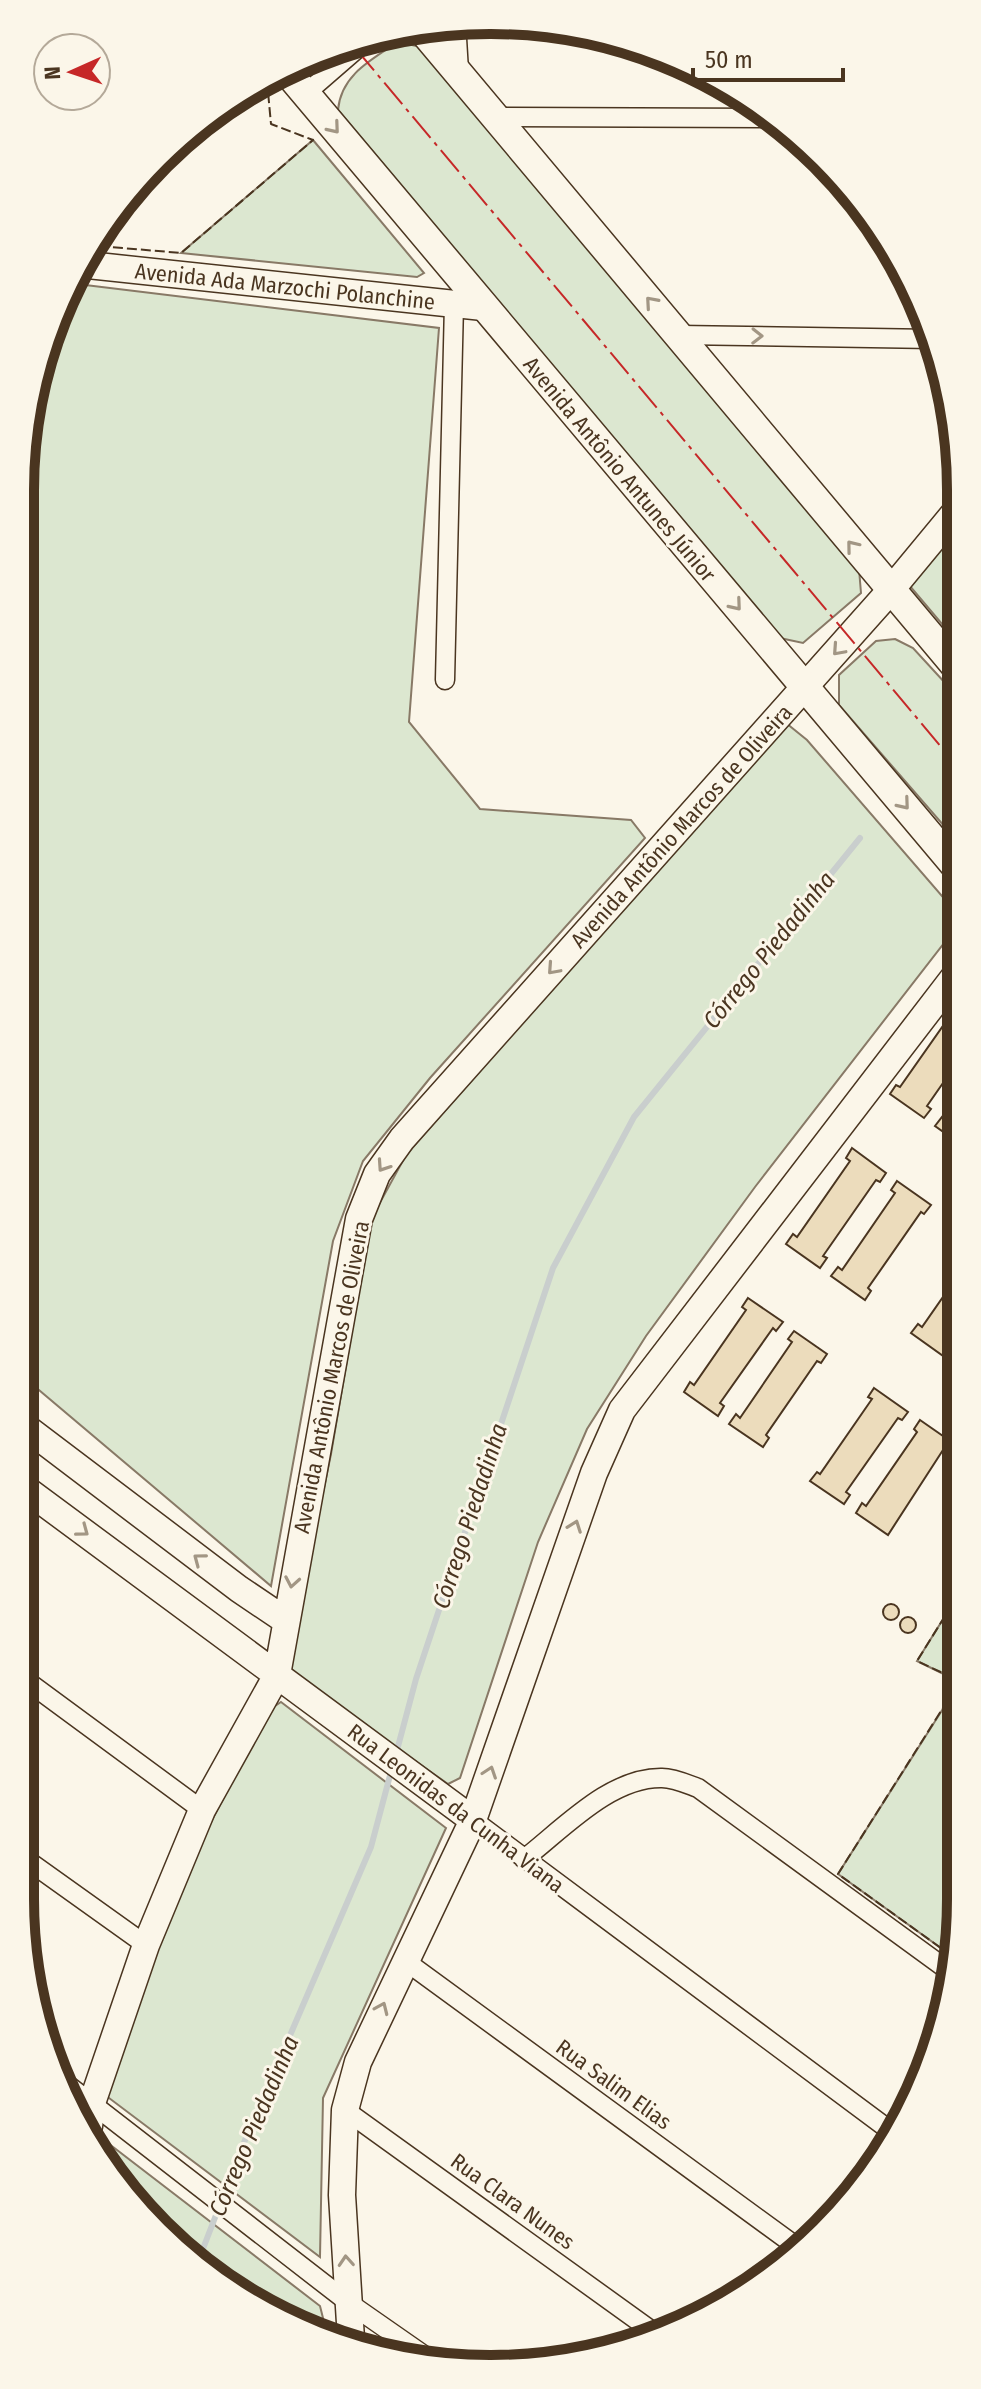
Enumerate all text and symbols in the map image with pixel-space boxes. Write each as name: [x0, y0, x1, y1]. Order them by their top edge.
north arrow: [32, 32, 112, 112]
scale bar: [693, 32, 843, 82]
text: 50 m: [705, 46, 753, 74]
text: N: [39, 66, 66, 80]
one-way arrow: [324, 119, 339, 133]
street label: Avenida Ada Marzochi Polanchine: [134, 257, 436, 316]
one-way arrow: [646, 297, 661, 312]
one-way arrow: [751, 327, 764, 345]
street label: Avenida Antônio Antunes Júnior: [518, 351, 722, 588]
one-way arrow: [848, 540, 862, 555]
one-way arrow: [726, 596, 741, 610]
one-way arrow: [833, 640, 848, 655]
street label: Avenida Antônio Marcos de Oliveira: [565, 699, 798, 954]
one-way arrow: [894, 795, 909, 809]
water label: Córrego Piedadinha: [697, 866, 841, 1034]
one-way arrow: [549, 960, 563, 975]
one-way arrow: [378, 1157, 393, 1171]
street label: Avenida Antônio Marcos de Oliveira: [288, 1218, 375, 1536]
water label: Córrego Piedadinha: [427, 1420, 513, 1612]
one-way arrow: [565, 1520, 582, 1534]
one-way arrow: [74, 1521, 88, 1536]
one-way arrow: [193, 1554, 208, 1568]
one-way arrow: [285, 1575, 302, 1589]
street label: Rua Leonidas da Cunha Viana: [342, 1718, 569, 1899]
one-way arrow: [480, 1765, 496, 1779]
one-way arrow: [372, 2002, 388, 2016]
water label: Córrego Piedadinha: [203, 2032, 305, 2220]
street label: Rua Salim Elias: [551, 2034, 677, 2135]
street label: Rua Clara Nunes: [445, 2147, 580, 2255]
one-way arrow: [338, 2254, 355, 2267]

